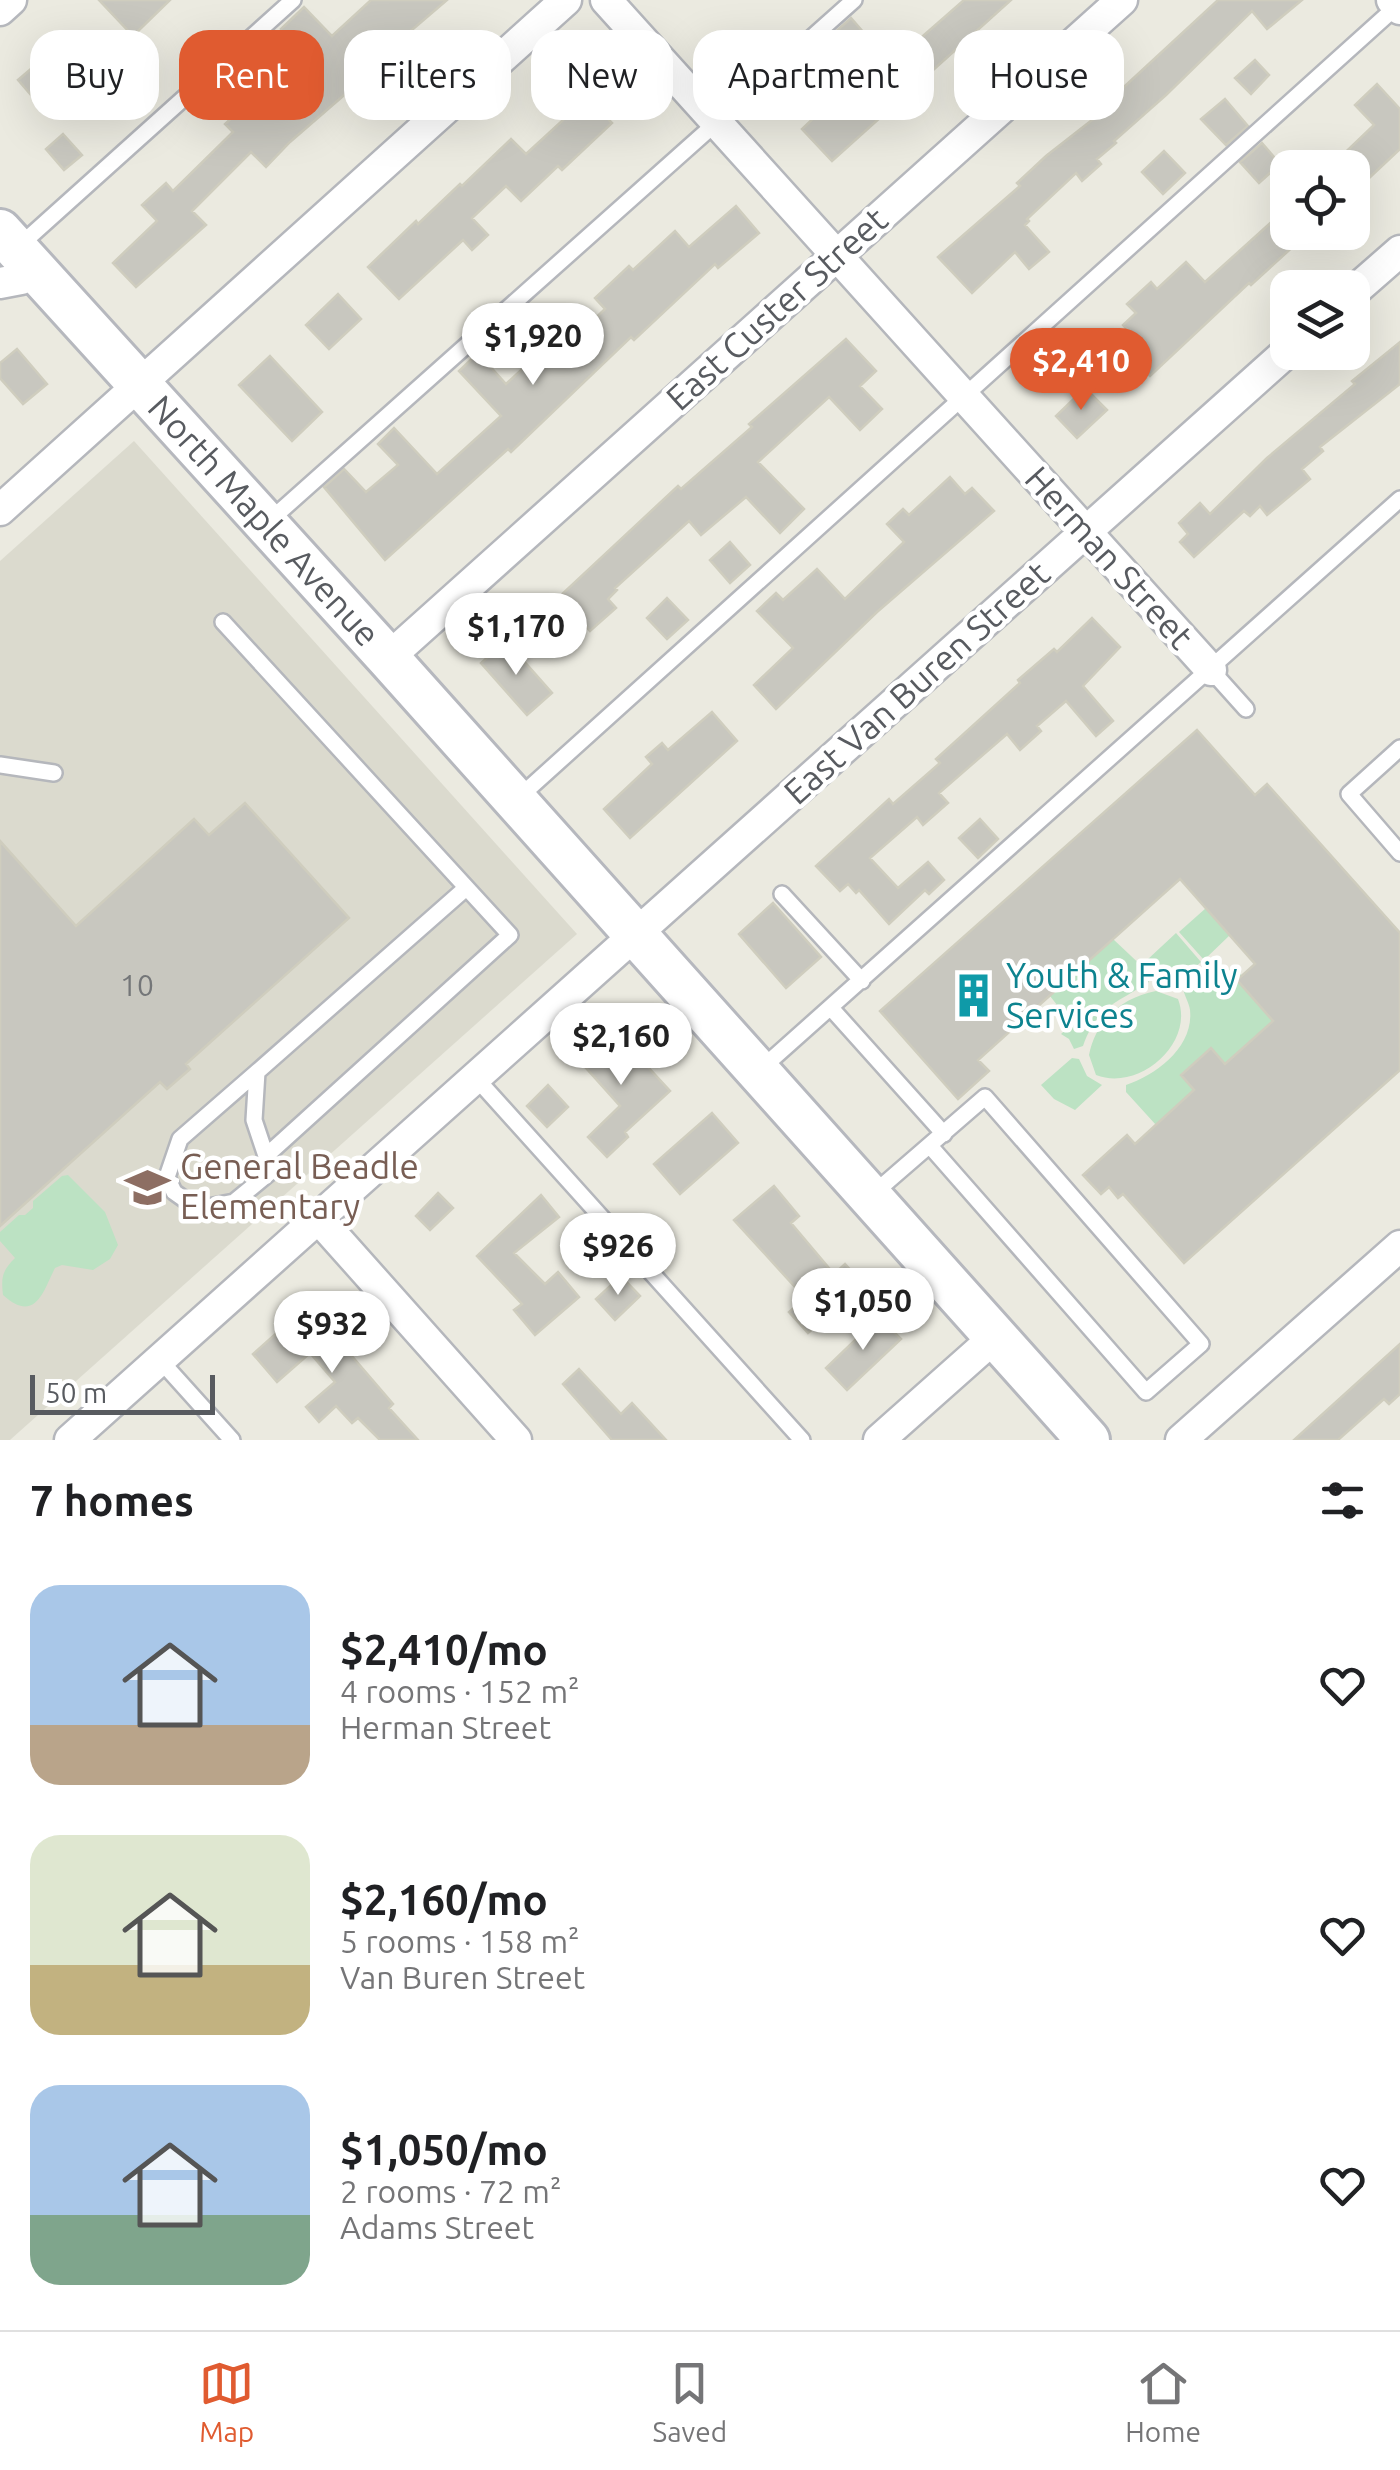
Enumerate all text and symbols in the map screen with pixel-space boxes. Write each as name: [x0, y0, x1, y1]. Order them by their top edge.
chip: Buy: [30, 30, 159, 120]
chip: Rent: [179, 30, 324, 120]
chip: Filters: [344, 30, 511, 120]
chip: New: [531, 30, 673, 120]
chip: Apartment: [693, 30, 934, 120]
chip: House: [954, 30, 1124, 120]
map controls: [1270, 150, 1370, 370]
button: locate: [1270, 150, 1370, 250]
street label: East Custer Street: [658, 199, 895, 418]
button: layers: [1270, 270, 1370, 370]
pin: $1,920: [452, 303, 614, 388]
text: $1,920: [484, 317, 582, 353]
pin: $2,410: [1000, 328, 1162, 413]
text: $2,410: [1032, 342, 1130, 378]
street label: North Maple Avenue: [141, 387, 388, 654]
street label: Herman Street: [1018, 458, 1202, 657]
street label: East Van Buren Street: [776, 553, 1057, 812]
pin: $1,170: [435, 593, 597, 678]
text: $1,170: [467, 607, 565, 643]
place label: Youth & Family Services: [1006, 955, 1238, 1035]
house number: 10: [120, 968, 154, 1002]
building icon: Youth & Family Services: [949, 972, 997, 1020]
pin: $2,160: [540, 1003, 702, 1088]
text: $2,160: [572, 1017, 670, 1053]
place label: General Beadle Elementary: [180, 1146, 419, 1226]
school or university icon: General Beadle Elementary: [123, 1163, 171, 1211]
pin: $926: [559, 1213, 677, 1298]
text: $926: [582, 1227, 654, 1263]
pin: $1,050: [782, 1268, 944, 1353]
text: $1,050: [814, 1282, 912, 1318]
pin: $932: [273, 1291, 391, 1376]
text: $932: [296, 1305, 368, 1341]
scale bar: [30, 1370, 215, 1414]
text: 50 m: [45, 1377, 107, 1408]
icon: filters: [1315, 1473, 1370, 1528]
text: 7 homes: [30, 1477, 194, 1524]
icon: home: [110, 1625, 230, 1745]
text: $2,410/mo: [340, 1626, 548, 1673]
icon: heart: [1315, 1658, 1370, 1713]
text: 4 rooms · 152 m²: [340, 1673, 580, 1709]
text: Herman Street: [340, 1709, 551, 1745]
icon: home: [110, 1875, 230, 1995]
text: $2,160/mo: [340, 1876, 548, 1923]
icon: heart: [1315, 1908, 1370, 1963]
text: 5 rooms · 158 m²: [340, 1923, 580, 1959]
text: Van Buren Street: [340, 1959, 585, 1995]
icon: home: [110, 2125, 230, 2245]
text: $1,050/mo: [340, 2126, 548, 2173]
icon: heart: [1315, 2158, 1370, 2213]
text: 2 rooms · 72 m²: [340, 2173, 561, 2209]
text: Adams Street: [340, 2209, 534, 2245]
tab: Map: [199, 2356, 254, 2447]
tab: Saved: [653, 2356, 727, 2447]
tab: Home: [1125, 2356, 1201, 2447]

